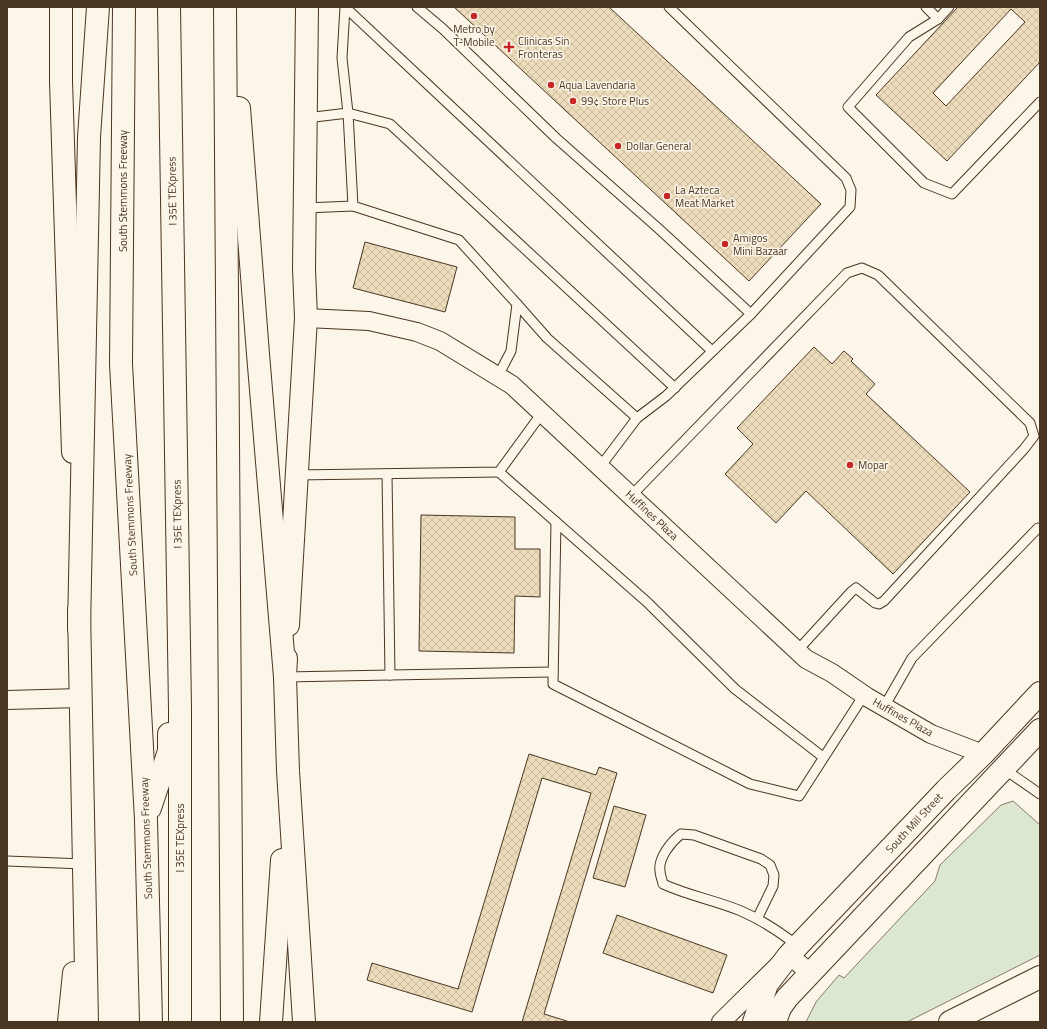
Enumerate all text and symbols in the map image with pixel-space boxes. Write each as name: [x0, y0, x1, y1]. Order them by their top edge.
marker: Metro by T-Mobile: [469, 11, 479, 21]
place label: Metro by T-Mobile: [453, 21, 495, 50]
place label: Clinicas Sin Fronteras: [518, 33, 569, 62]
marker: Clinicas Sin Fronteras: [503, 41, 515, 53]
place label: Aqua Lavendaria: [559, 77, 636, 93]
marker: Aqua Lavendaria: [546, 80, 556, 90]
place label: 99¢ Store Plus: [581, 93, 649, 109]
marker: 99¢ Store Plus: [568, 96, 578, 106]
street label: South Stemmons Freeway: [115, 129, 131, 252]
place label: Dollar General: [626, 138, 691, 154]
marker: Dollar General: [613, 141, 623, 151]
street label: I 35E TEXpress: [163, 156, 181, 226]
place label: La Azteca Meat Market: [675, 182, 735, 211]
marker: La Azteca Meat Market: [662, 191, 672, 201]
place label: Amigos Mini Bazaar: [733, 230, 788, 259]
marker: Amigos Mini Bazaar: [720, 239, 730, 249]
street label: South Stemmons Freeway: [119, 453, 141, 576]
place label: Mopar: [858, 457, 888, 473]
marker: Mopar: [845, 460, 855, 470]
street label: I 35E TEXpress: [168, 479, 186, 549]
street label: Huffines Plaza: [622, 486, 682, 544]
street label: Huffines Plaza: [870, 694, 937, 740]
street label: South Stemmons Freeway: [136, 776, 156, 899]
street label: South Mill Street: [882, 789, 946, 857]
street label: I 35E TEXpress: [172, 803, 188, 873]

